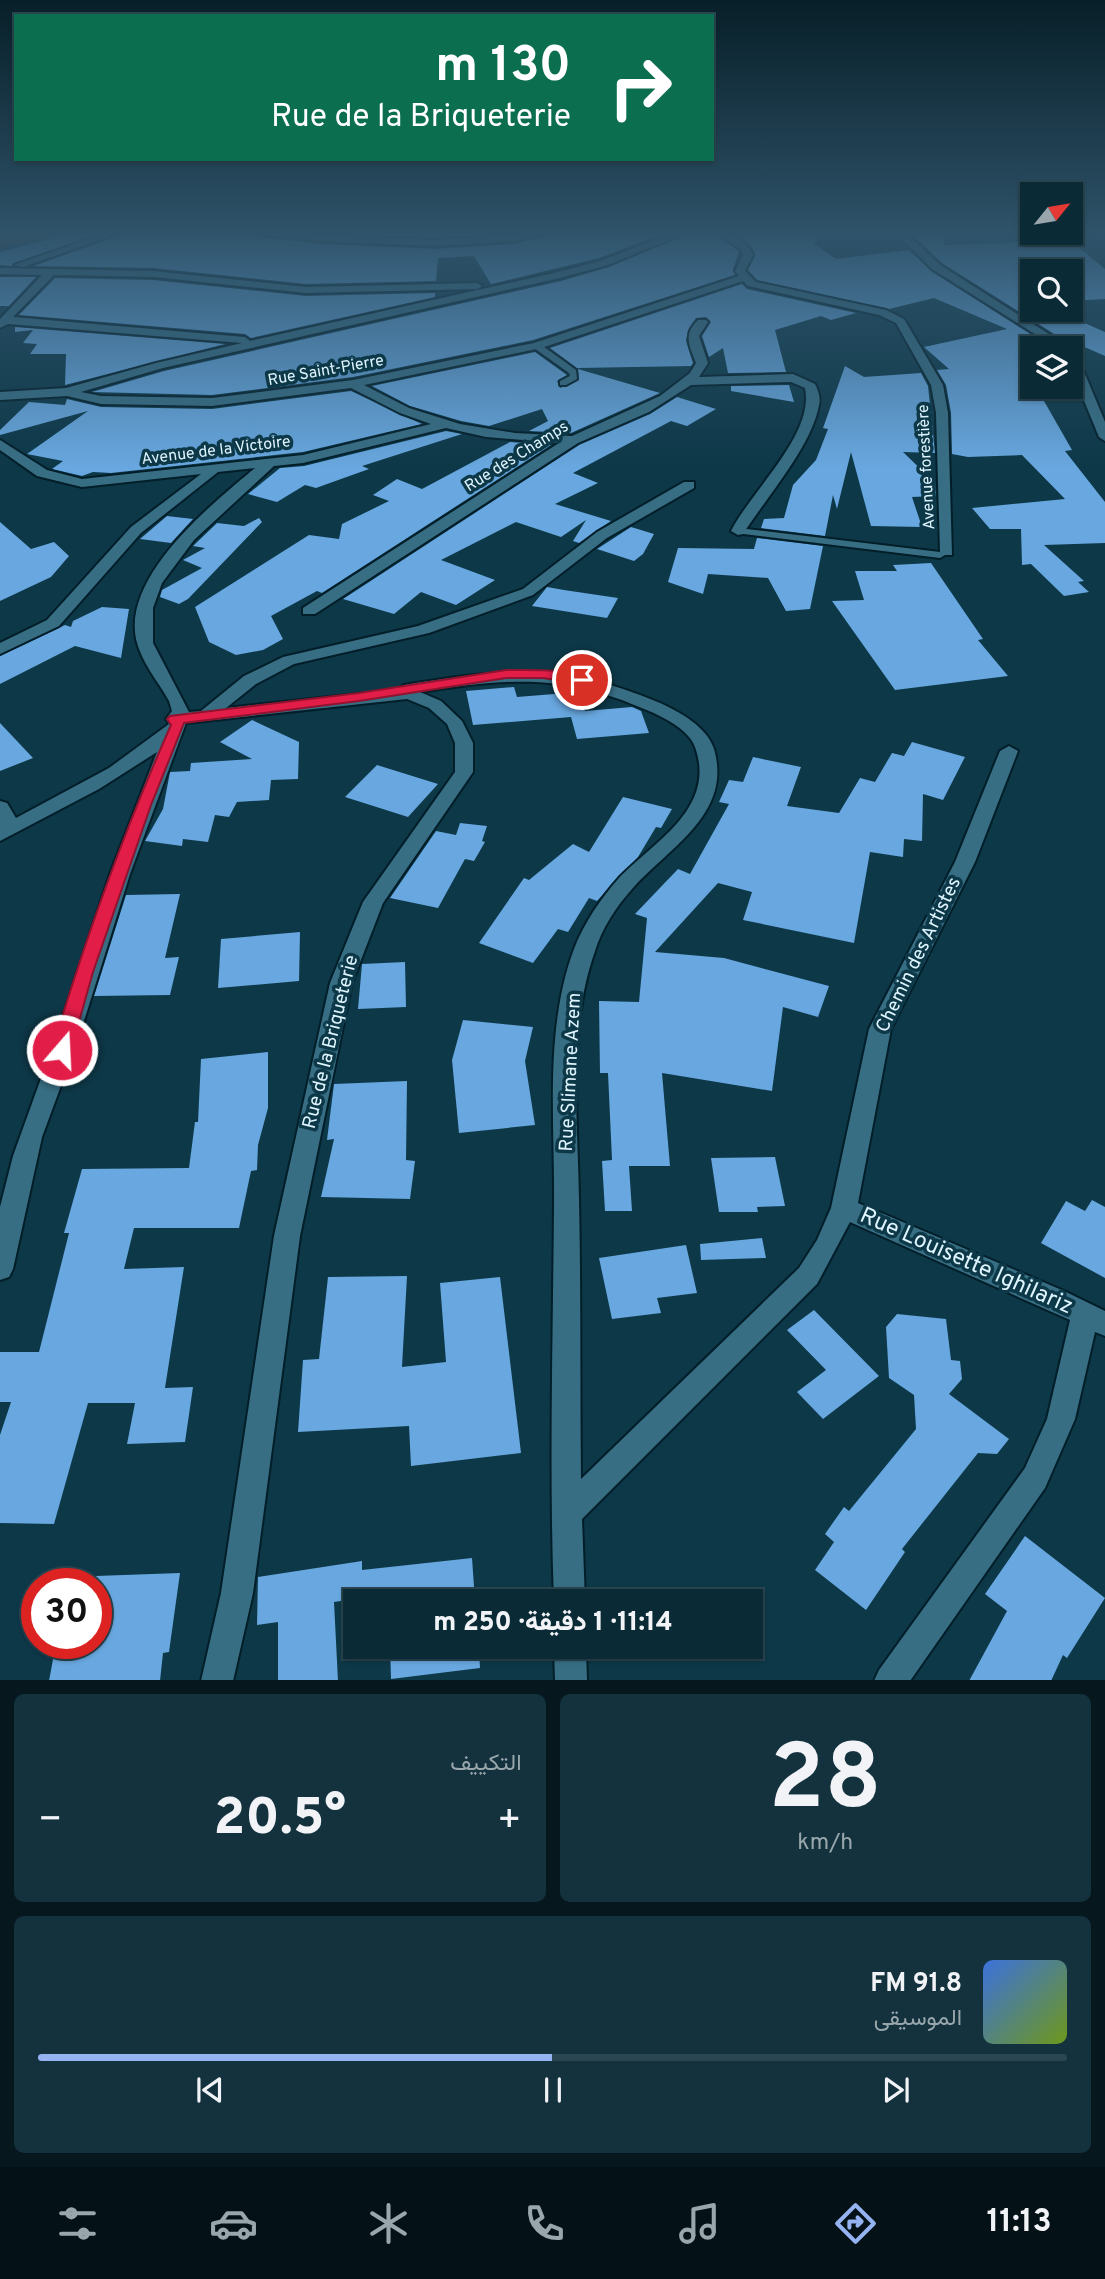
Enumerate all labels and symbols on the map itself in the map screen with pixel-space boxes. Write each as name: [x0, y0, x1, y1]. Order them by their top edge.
north arrow: [1020, 182, 1083, 245]
street label: Rue Saint-Pierre: [266, 351, 386, 391]
street label: Avenue forestière: [914, 404, 940, 530]
street label: Rue des Champs: [461, 417, 573, 497]
street label: Avenue de la Victoire: [140, 432, 292, 470]
pin: [552, 650, 612, 710]
street label: Chemin des Artistes: [871, 873, 967, 1037]
street label: Rue de la Briqueterie: [298, 953, 364, 1131]
street label: Rue Slimane Azem: [555, 992, 587, 1152]
position arrow: [25, 1013, 99, 1087]
street label: Rue Louisette Ighilariz: [855, 1202, 1077, 1322]
speed limit sign: 30: [21, 1568, 112, 1659]

